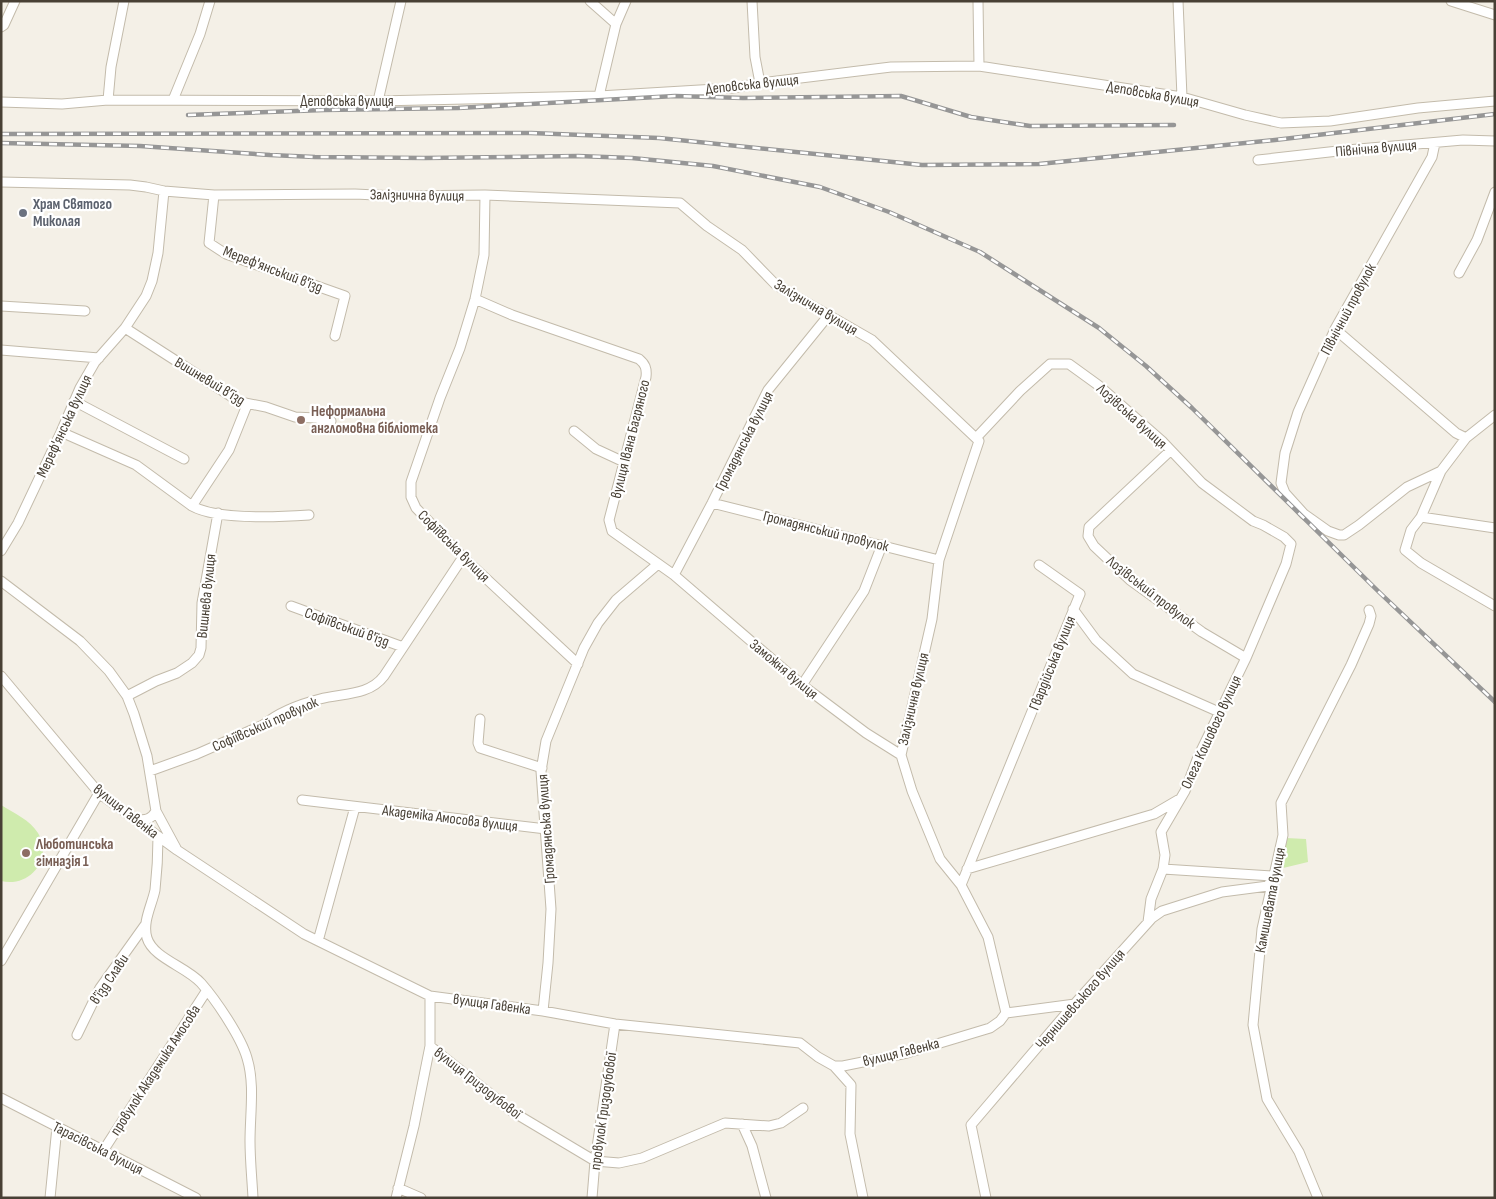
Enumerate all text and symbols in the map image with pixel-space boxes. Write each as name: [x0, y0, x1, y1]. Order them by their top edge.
street label: Деповська вулиця: [705, 70, 800, 99]
street label: Деповська вулиця: [1105, 77, 1201, 112]
street label: Деповська вулиця: [300, 92, 394, 111]
street label: Північна вулиця: [1334, 135, 1418, 162]
street label: Залізнична вулиця: [370, 185, 465, 206]
place label: Храм Святого Миколая: [32, 195, 112, 231]
marker: Храм Святого Миколая: [17, 207, 29, 219]
street label: Мереф'янський в'їзд: [220, 242, 325, 297]
street label: Північний провулок: [1316, 260, 1381, 358]
street label: Залізнична вулиця: [770, 275, 861, 340]
street label: Вишневий в’їзд: [171, 353, 249, 410]
street label: Мереф'янська вулиця: [32, 372, 97, 481]
street label: вулиця Івана Багряного: [607, 378, 654, 500]
street label: Лозівська вулиця: [1092, 379, 1171, 453]
street label: Громадянська вулиця: [711, 388, 778, 494]
place label: Неформальна англомовна бібліотека: [311, 402, 438, 438]
marker: Неформальна англомовна бібліотека: [295, 414, 307, 426]
street label: Софіївська вулиця: [413, 506, 494, 587]
street label: Громадянський провулок: [761, 507, 891, 556]
street label: Лозівський провулок: [1102, 551, 1199, 633]
street label: Вишнева вулиця: [193, 553, 220, 639]
street label: Софіївський в'їзд: [302, 603, 392, 652]
street label: Гвардійська вулиця: [1025, 613, 1080, 713]
street label: Заможня вулиця: [745, 635, 822, 704]
street label: Залізнична вулиця: [894, 651, 933, 747]
street label: Олега Кошового вулиця: [1177, 672, 1246, 792]
street label: Софіївський провулок: [209, 693, 321, 756]
street label: Громадянська вулиця: [533, 774, 560, 884]
street label: вулиця Гавенка: [89, 780, 163, 843]
street label: Академіка Амосова вулиця: [380, 801, 519, 836]
place label: Люботинська гiмназiя 1: [35, 835, 113, 871]
street label: Камишевата вулиця: [1251, 846, 1290, 954]
marker: Люботинська гiмназiя 1: [20, 847, 32, 859]
street label: Чернишевського вулиця: [1031, 945, 1129, 1054]
street label: в'їзд Слави: [86, 951, 133, 1008]
street label: вулиця Гавенка: [452, 990, 532, 1019]
street label: провулок Академика Амосова: [106, 1001, 205, 1139]
street label: вулиця Гавенка: [861, 1034, 942, 1071]
street label: вулиця Гризодубової: [430, 1043, 526, 1124]
street label: провулок Гризодубової: [586, 1050, 621, 1171]
street label: Тарасівська вулиця: [49, 1117, 146, 1179]

